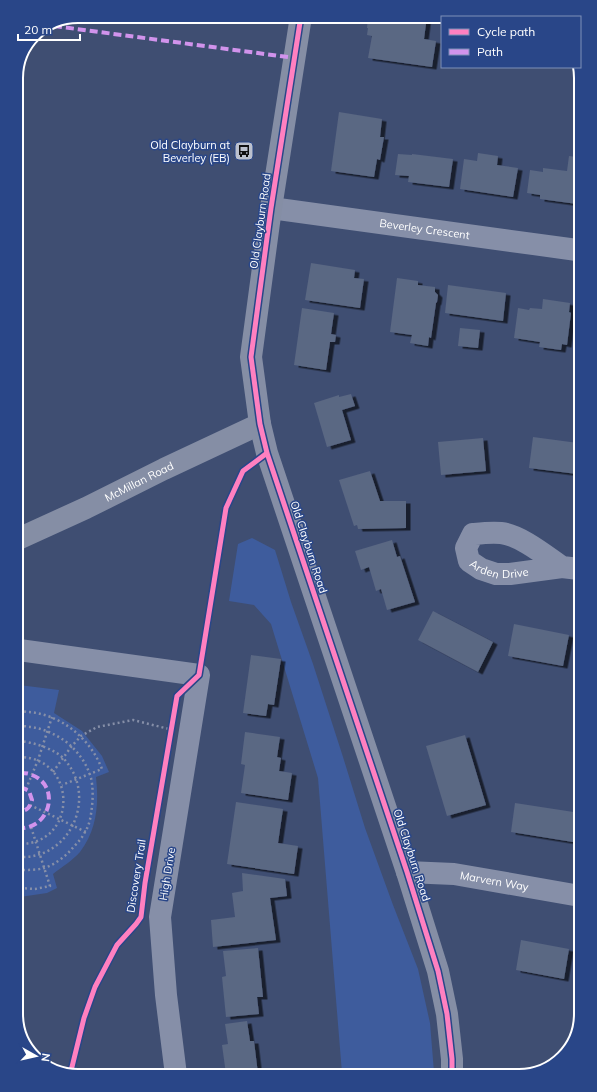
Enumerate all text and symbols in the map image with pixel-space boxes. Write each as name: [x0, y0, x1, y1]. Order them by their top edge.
scale bar: [18, 16, 80, 42]
legend: [441, 16, 581, 68]
text: 20 m: [24, 22, 52, 37]
text: Cycle path: [477, 24, 535, 39]
text: Path: [477, 44, 503, 59]
place label: Old Clayburn at Beverley (EB): [150, 138, 230, 165]
bus stop icon: Old Clayburn at Beverley (EB): [233, 140, 255, 162]
street label: Old Clayburn Road: [246, 172, 274, 270]
street label: Beverley Crescent: [379, 216, 471, 242]
street label: McMillan Road: [102, 459, 176, 505]
street label: Old Clayburn Road: [287, 499, 331, 595]
street label: Arden Drive: [467, 556, 529, 582]
street label: Old Clayburn Road: [390, 807, 434, 903]
street label: Discovery Trail: [123, 838, 149, 914]
street label: High Drive: [156, 846, 178, 902]
street label: Marvern Way: [459, 868, 530, 894]
north arrow: [16, 1036, 56, 1076]
text: N: [38, 1052, 53, 1062]

